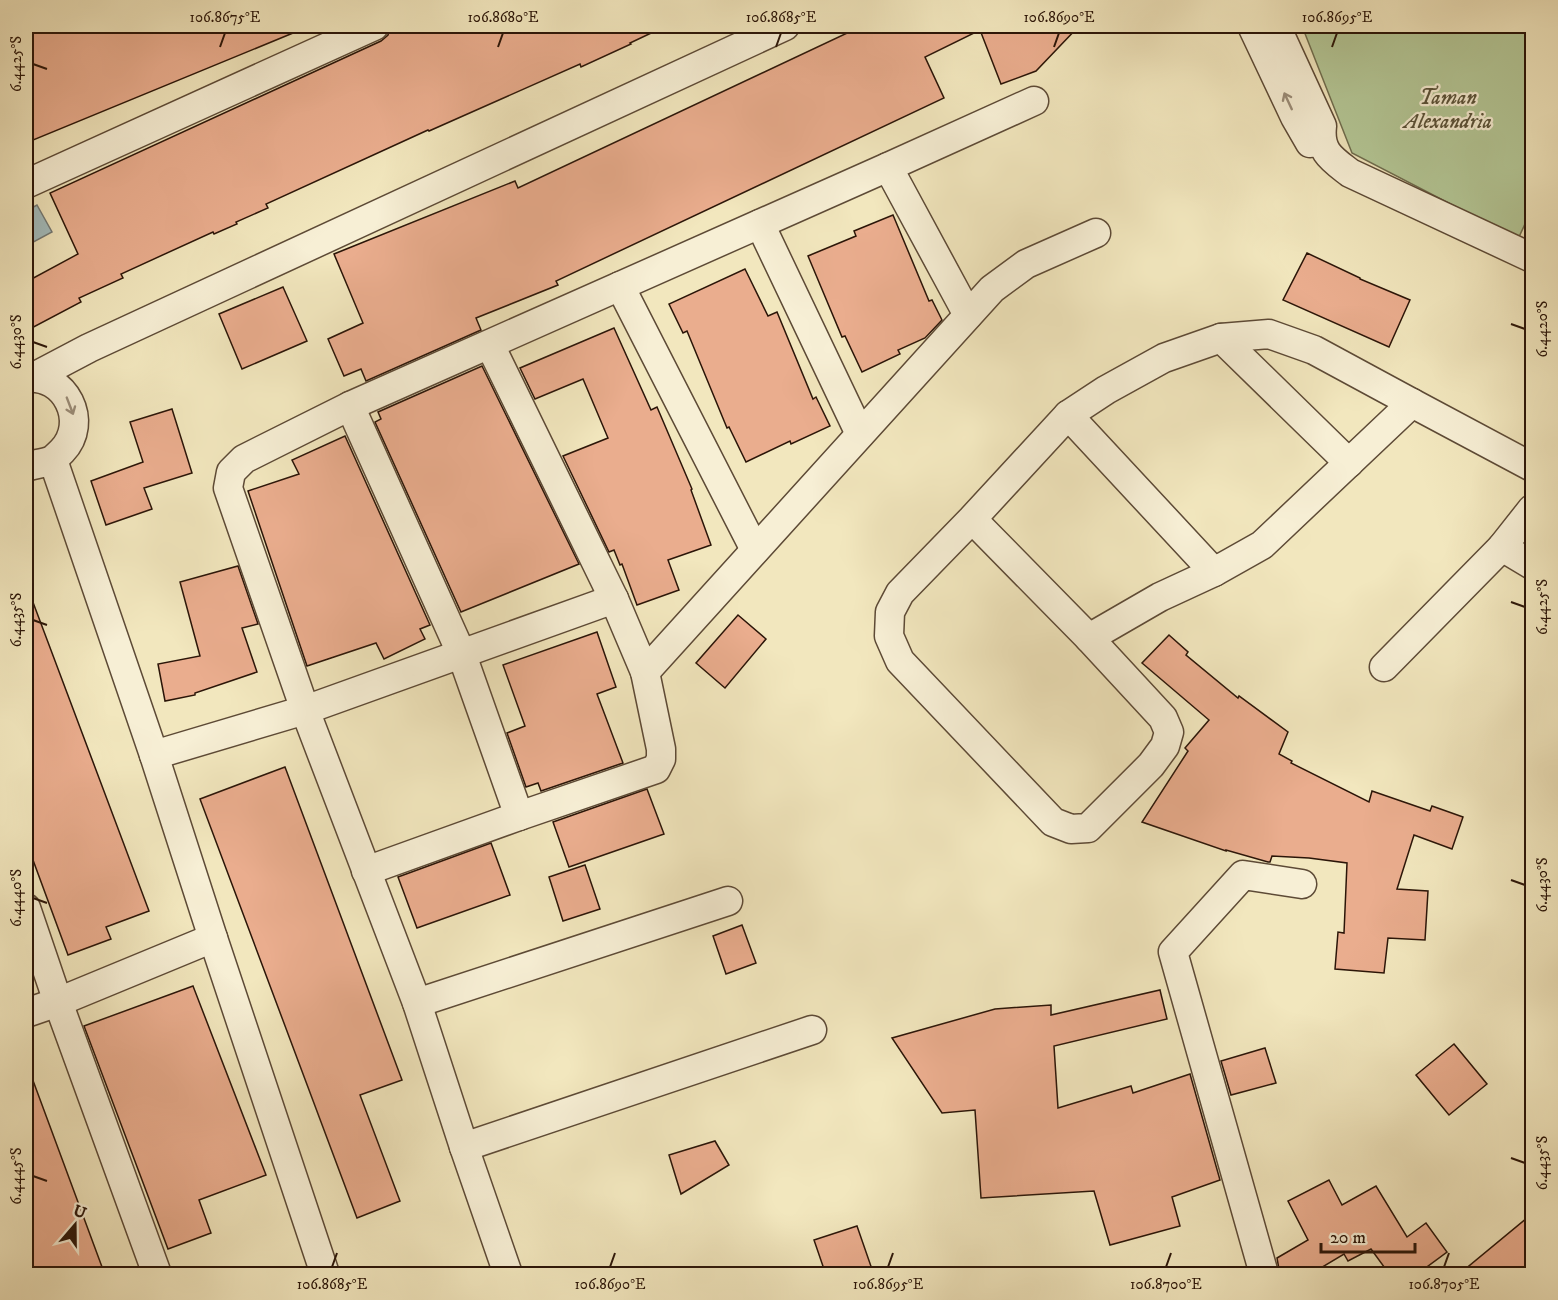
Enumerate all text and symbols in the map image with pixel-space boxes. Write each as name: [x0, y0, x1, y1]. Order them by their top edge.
text: 106.8675°E: [190, 8, 261, 27]
text: 106.8680°E: [467, 8, 539, 27]
text: 106.8685°E: [746, 8, 817, 27]
text: 106.8690°E: [1023, 8, 1095, 27]
text: 106.8695°E: [1302, 8, 1373, 27]
text: 6.4425°S: [7, 36, 26, 92]
park label: Taman Alexandria: [1402, 85, 1492, 135]
one-way arrow: [1281, 93, 1293, 111]
text: 6.4420°S: [1533, 300, 1552, 357]
text: 6.4430°S: [7, 314, 26, 370]
one-way arrow: [65, 397, 76, 415]
text: 6.4425°S: [1533, 579, 1552, 635]
text: 6.4435°S: [7, 593, 26, 647]
text: 6.4430°S: [1533, 857, 1552, 913]
text: 6.4440°S: [7, 869, 26, 927]
text: 6.4435°S: [1533, 1136, 1552, 1190]
text: 6.4445°S: [7, 1147, 26, 1205]
north arrow: [45, 1195, 105, 1255]
text: U: [71, 1200, 90, 1224]
scale bar: [1321, 1216, 1416, 1254]
text: 20 m: [1330, 1227, 1366, 1249]
text: 106.8685°E: [297, 1275, 368, 1294]
text: 106.8690°E: [574, 1275, 646, 1294]
text: 106.8695°E: [853, 1275, 924, 1294]
text: 106.8700°E: [1130, 1275, 1202, 1294]
text: 106.8705°E: [1408, 1275, 1480, 1294]

